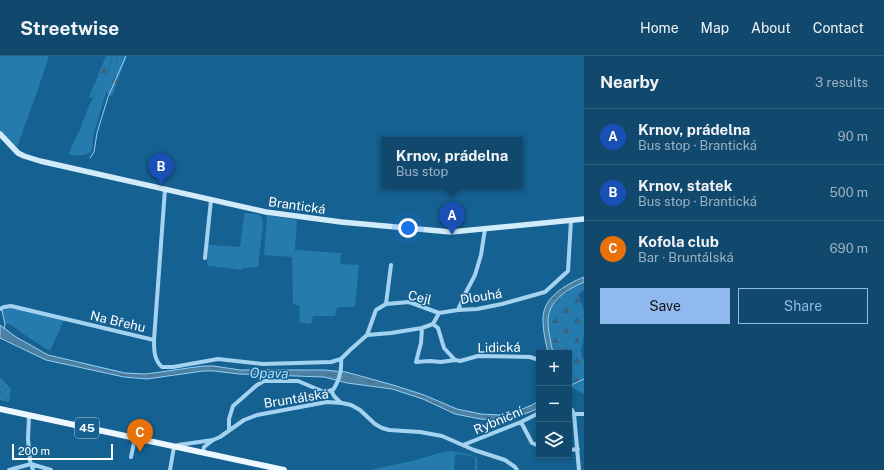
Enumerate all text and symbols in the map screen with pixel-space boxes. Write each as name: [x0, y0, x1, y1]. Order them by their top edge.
text: Streetwise: [20, 17, 119, 39]
text: Home: [640, 20, 679, 36]
text: Map: [701, 20, 729, 36]
text: About: [751, 20, 791, 36]
text: Contact: [813, 20, 864, 36]
text: Nearby: [600, 72, 659, 92]
text: 3 results: [815, 75, 868, 90]
text: Krnov, prádelna: [638, 121, 750, 138]
text: A: [608, 129, 618, 144]
text: 90 m: [838, 129, 868, 144]
popup: [381, 137, 523, 189]
text: Bus stop · Brantická: [638, 138, 757, 153]
text: Krnov, prádelna: [396, 147, 508, 164]
pin: B: [148, 153, 174, 186]
text: Bus stop: [396, 164, 448, 179]
text: Krnov, statek: [638, 177, 732, 194]
text: B: [609, 185, 617, 200]
text: 500 m: [829, 185, 868, 200]
street label: Brantická: [267, 194, 326, 217]
text: Bus stop · Brantická: [638, 194, 757, 209]
pin: A: [439, 202, 465, 235]
your location: [398, 218, 418, 238]
text: Kofola club: [638, 233, 719, 250]
text: C: [608, 241, 618, 256]
text: 690 m: [830, 241, 868, 256]
text: Bar · Bruntálská: [638, 250, 734, 265]
street label: Dlouhá: [459, 286, 503, 307]
street label: Cejl: [407, 288, 433, 307]
button: Save: [600, 288, 730, 324]
button: Share: [738, 288, 868, 324]
street label: Na Břehu: [89, 308, 147, 335]
street label: Lidická: [477, 340, 521, 355]
map controls: [536, 350, 572, 458]
button: +: [536, 350, 572, 386]
water label: Opava: [249, 365, 289, 381]
street label: Bruntálská: [263, 386, 330, 411]
button: −: [536, 386, 572, 422]
street label: Rybniční: [471, 403, 526, 438]
road number: 45: [75, 418, 99, 438]
pin: C: [127, 419, 153, 452]
button: layers: [536, 422, 572, 458]
scale bar: [12, 442, 113, 461]
text: 200 m: [18, 445, 50, 457]

